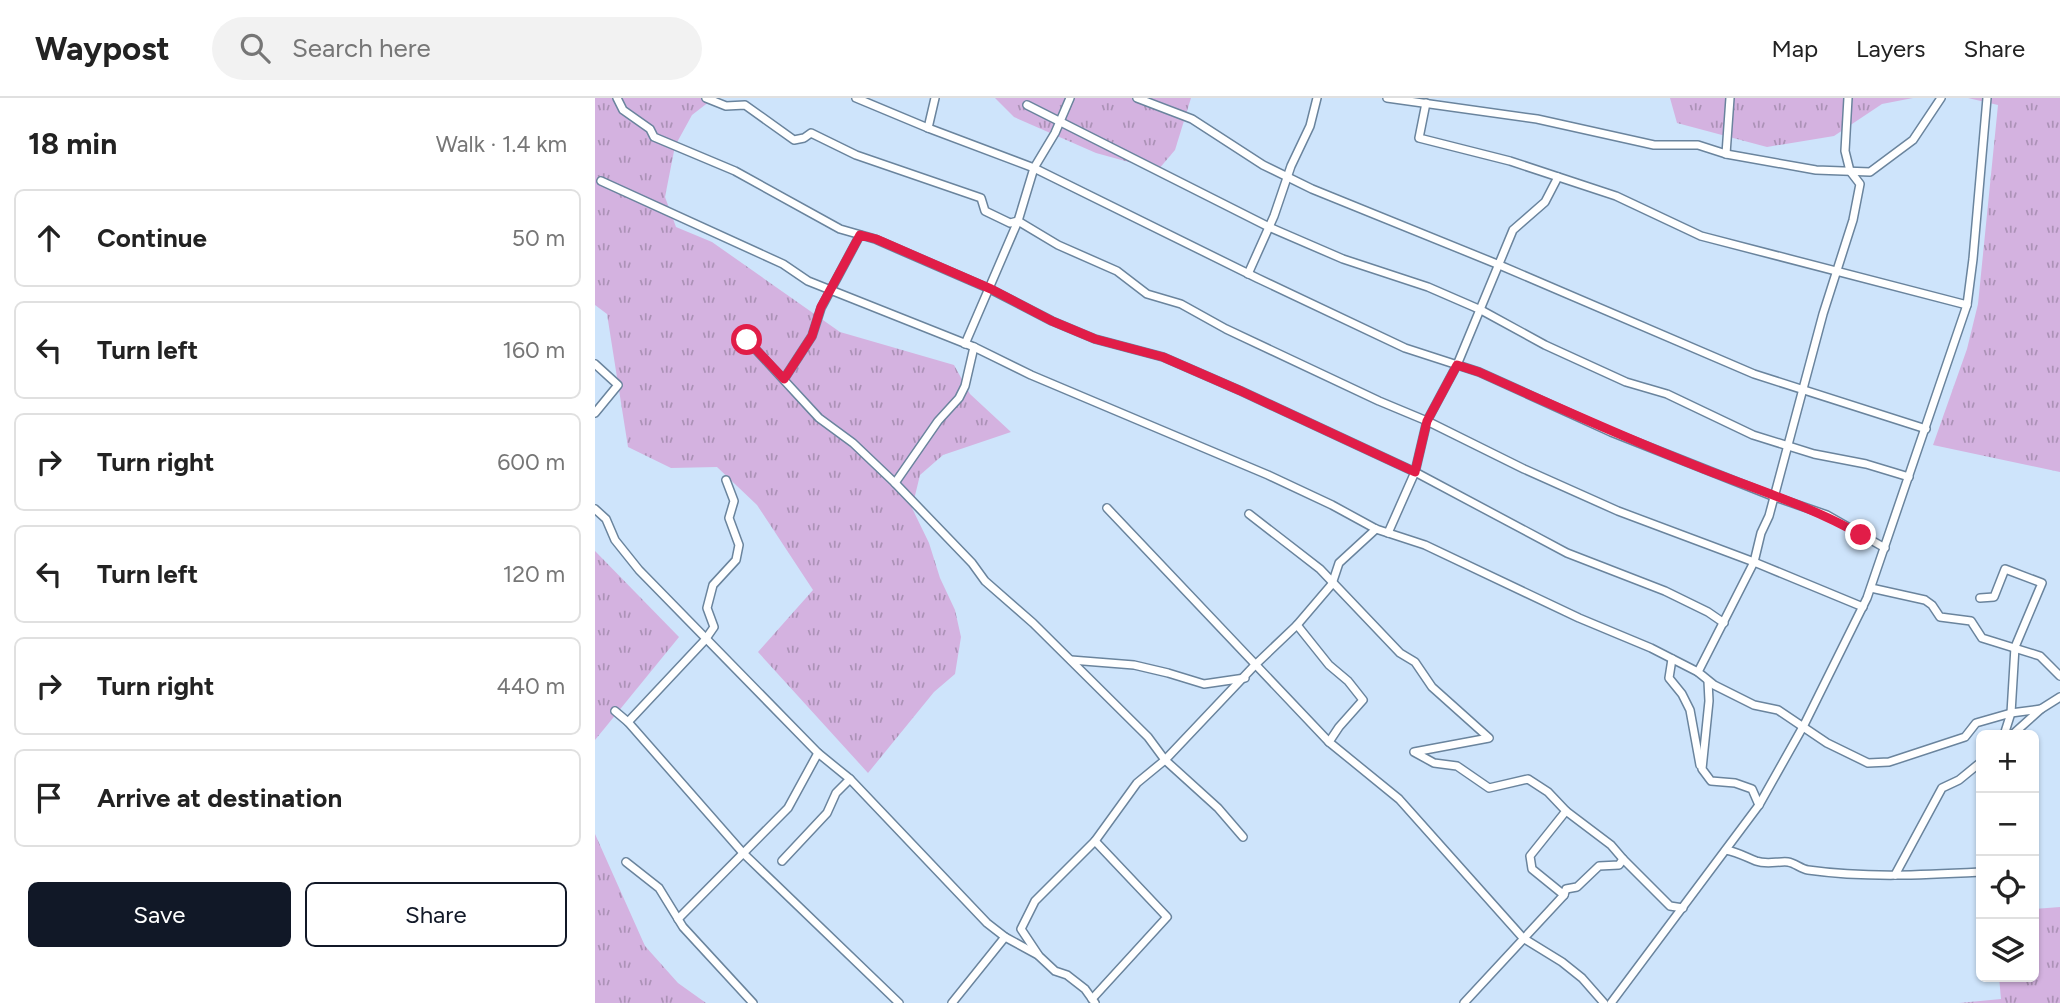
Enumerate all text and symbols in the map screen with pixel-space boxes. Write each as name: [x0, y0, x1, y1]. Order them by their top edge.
search box: [212, 17, 702, 80]
text: Waypost: [35, 29, 170, 68]
icon: search: [236, 29, 274, 67]
text: Search here: [292, 32, 431, 64]
text: Map: [1771, 34, 1818, 63]
text: Layers: [1856, 34, 1925, 63]
text: Share: [1963, 34, 2025, 63]
text: 18 min: [28, 125, 117, 162]
text: Walk · 1.4 km: [436, 130, 567, 158]
icon: ahead: [30, 219, 68, 257]
text: Continue: [97, 222, 207, 254]
text: 50 m: [512, 224, 565, 252]
route start: [731, 324, 762, 355]
icon: left: [30, 331, 68, 369]
text: Turn left: [97, 334, 198, 366]
text: 160 m: [502, 336, 565, 364]
icon: right: [30, 443, 68, 481]
text: Turn right: [97, 446, 214, 478]
text: 600 m: [497, 448, 565, 476]
route end: [1845, 519, 1876, 550]
icon: left: [30, 555, 68, 593]
text: Turn left: [97, 558, 198, 590]
text: 120 m: [503, 560, 565, 588]
icon: right: [30, 667, 68, 705]
text: Turn right: [97, 670, 214, 702]
text: 440 m: [496, 672, 565, 700]
map controls: [1976, 730, 2039, 982]
button: +: [1976, 730, 2039, 793]
icon: arrive: [30, 779, 68, 817]
text: Arrive at destination: [97, 782, 342, 814]
button: −: [1976, 793, 2039, 856]
button: locate: [1976, 856, 2039, 919]
button: Save: [28, 882, 291, 947]
button: Share: [305, 882, 567, 947]
button: layers: [1976, 919, 2039, 982]

